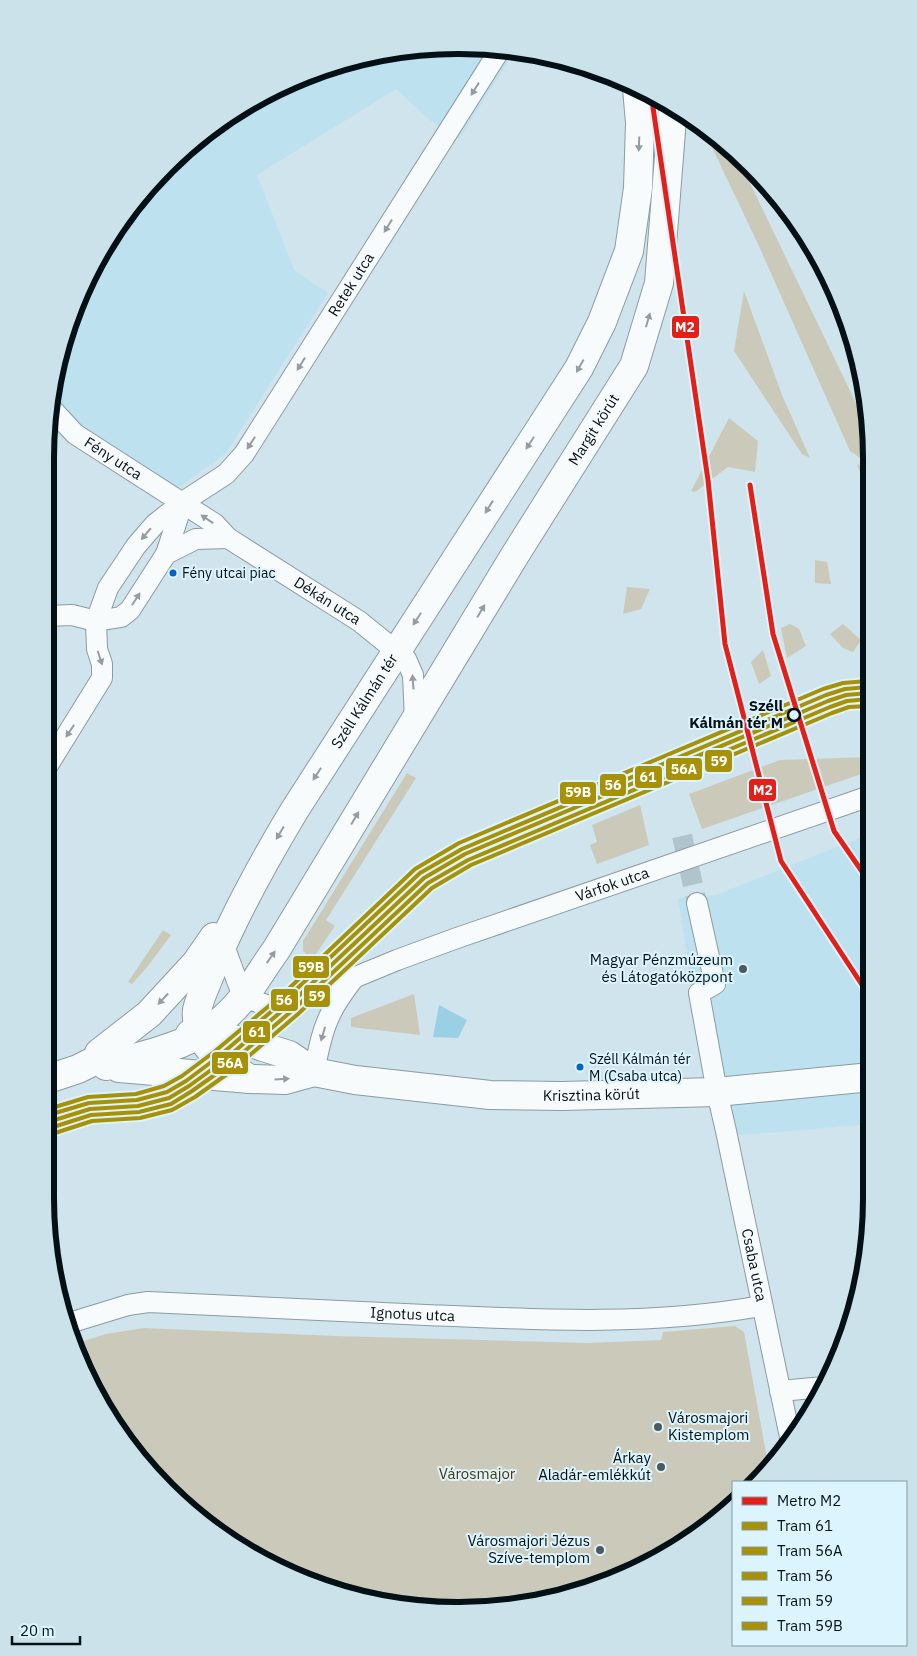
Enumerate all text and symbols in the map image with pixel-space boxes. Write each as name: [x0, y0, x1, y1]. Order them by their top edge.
one-way arrow: [470, 83, 480, 96]
one-way arrow: [635, 136, 643, 152]
one-way arrow: [383, 220, 393, 233]
street label: Retek utca: [324, 249, 378, 320]
one-way arrow: [645, 312, 653, 327]
line badge: M2: [671, 315, 700, 339]
text: M2: [675, 318, 695, 336]
one-way arrow: [296, 357, 306, 370]
one-way arrow: [576, 358, 584, 373]
street label: Margit körút: [564, 390, 623, 469]
street label: Fény utca: [81, 432, 146, 484]
one-way arrow: [526, 436, 535, 449]
one-way arrow: [246, 437, 255, 450]
one-way arrow: [485, 500, 494, 513]
one-way arrow: [200, 514, 214, 523]
one-way arrow: [141, 527, 152, 540]
place label: Fény utcai piac: [182, 564, 276, 582]
marker: Fény utcai piac: [168, 568, 178, 578]
street label: Dékán utca: [291, 572, 365, 629]
one-way arrow: [132, 593, 141, 606]
one-way arrow: [476, 604, 485, 617]
one-way arrow: [412, 612, 422, 626]
street label: Széll Kálmán tér: [327, 650, 402, 752]
one-way arrow: [96, 651, 104, 666]
one-way arrow: [408, 674, 416, 690]
place label: Széll Kálmán tér M: [689, 696, 783, 732]
marker: Széll Kálmán tér M: [787, 708, 801, 722]
one-way arrow: [65, 725, 75, 738]
line badge: 59: [704, 749, 733, 773]
text: 59: [711, 752, 727, 770]
line badge: 56A: [665, 757, 703, 781]
text: 56A: [671, 760, 698, 778]
line badge: 61: [634, 765, 663, 789]
one-way arrow: [312, 768, 322, 781]
text: 61: [640, 768, 657, 786]
line badge: 56: [599, 773, 627, 797]
text: 56: [605, 776, 621, 794]
line badge: M2: [748, 778, 777, 802]
line badge: 59B: [559, 781, 597, 805]
text: M2: [753, 781, 773, 799]
text: 59B: [565, 783, 591, 801]
one-way arrow: [351, 812, 360, 825]
one-way arrow: [276, 827, 285, 840]
street label: Várfok utca: [573, 863, 651, 906]
one-way arrow: [266, 950, 276, 964]
place label: Magyar Pénzmúzeum és Látogatóközpont: [590, 950, 733, 986]
line badge: 59B: [292, 955, 330, 979]
text: 59B: [298, 958, 324, 976]
marker: Magyar Pénzmúzeum és Látogatóközpont: [737, 963, 749, 975]
line badge: 59: [303, 984, 331, 1008]
text: 59: [309, 987, 325, 1005]
line badge: 56: [270, 988, 299, 1012]
text: 56: [276, 991, 292, 1009]
one-way arrow: [157, 993, 169, 1005]
line badge: 61: [242, 1020, 271, 1044]
text: 61: [249, 1023, 266, 1041]
one-way arrow: [319, 1026, 327, 1041]
place label: Széll Kálmán tér M (Csaba utca): [589, 1050, 691, 1085]
line badge: 56A: [211, 1051, 249, 1075]
text: 56A: [217, 1054, 244, 1072]
marker: Széll Kálmán tér M (Csaba utca): [575, 1062, 585, 1072]
one-way arrow: [275, 1075, 291, 1083]
street label: Krisztina körút: [543, 1084, 640, 1105]
street label: Csaba utca: [738, 1227, 771, 1303]
street label: Ignotus utca: [370, 1303, 456, 1325]
place label: Városmajori Kistemplom: [668, 1408, 749, 1444]
marker: Városmajori Kistemplom: [652, 1421, 664, 1433]
place label: Árkay Aladár-emlékkút: [538, 1448, 652, 1484]
marker: Árkay Aladár-emlékkút: [655, 1461, 667, 1473]
park label: Városmajor: [439, 1464, 516, 1483]
legend: [732, 1481, 907, 1646]
text: Metro M2: [777, 1491, 841, 1510]
text: Tram 61: [777, 1516, 833, 1535]
place label: Városmajori Jézus Szíve-templom: [468, 1531, 590, 1567]
text: Tram 56A: [777, 1541, 843, 1560]
marker: Városmajori Jézus Szíve-templom: [594, 1544, 606, 1556]
text: Tram 56: [777, 1566, 833, 1585]
text: Tram 59: [777, 1591, 833, 1610]
scale bar: [12, 1614, 80, 1646]
text: Tram 59B: [777, 1616, 843, 1635]
text: 20 m: [20, 1621, 55, 1640]

